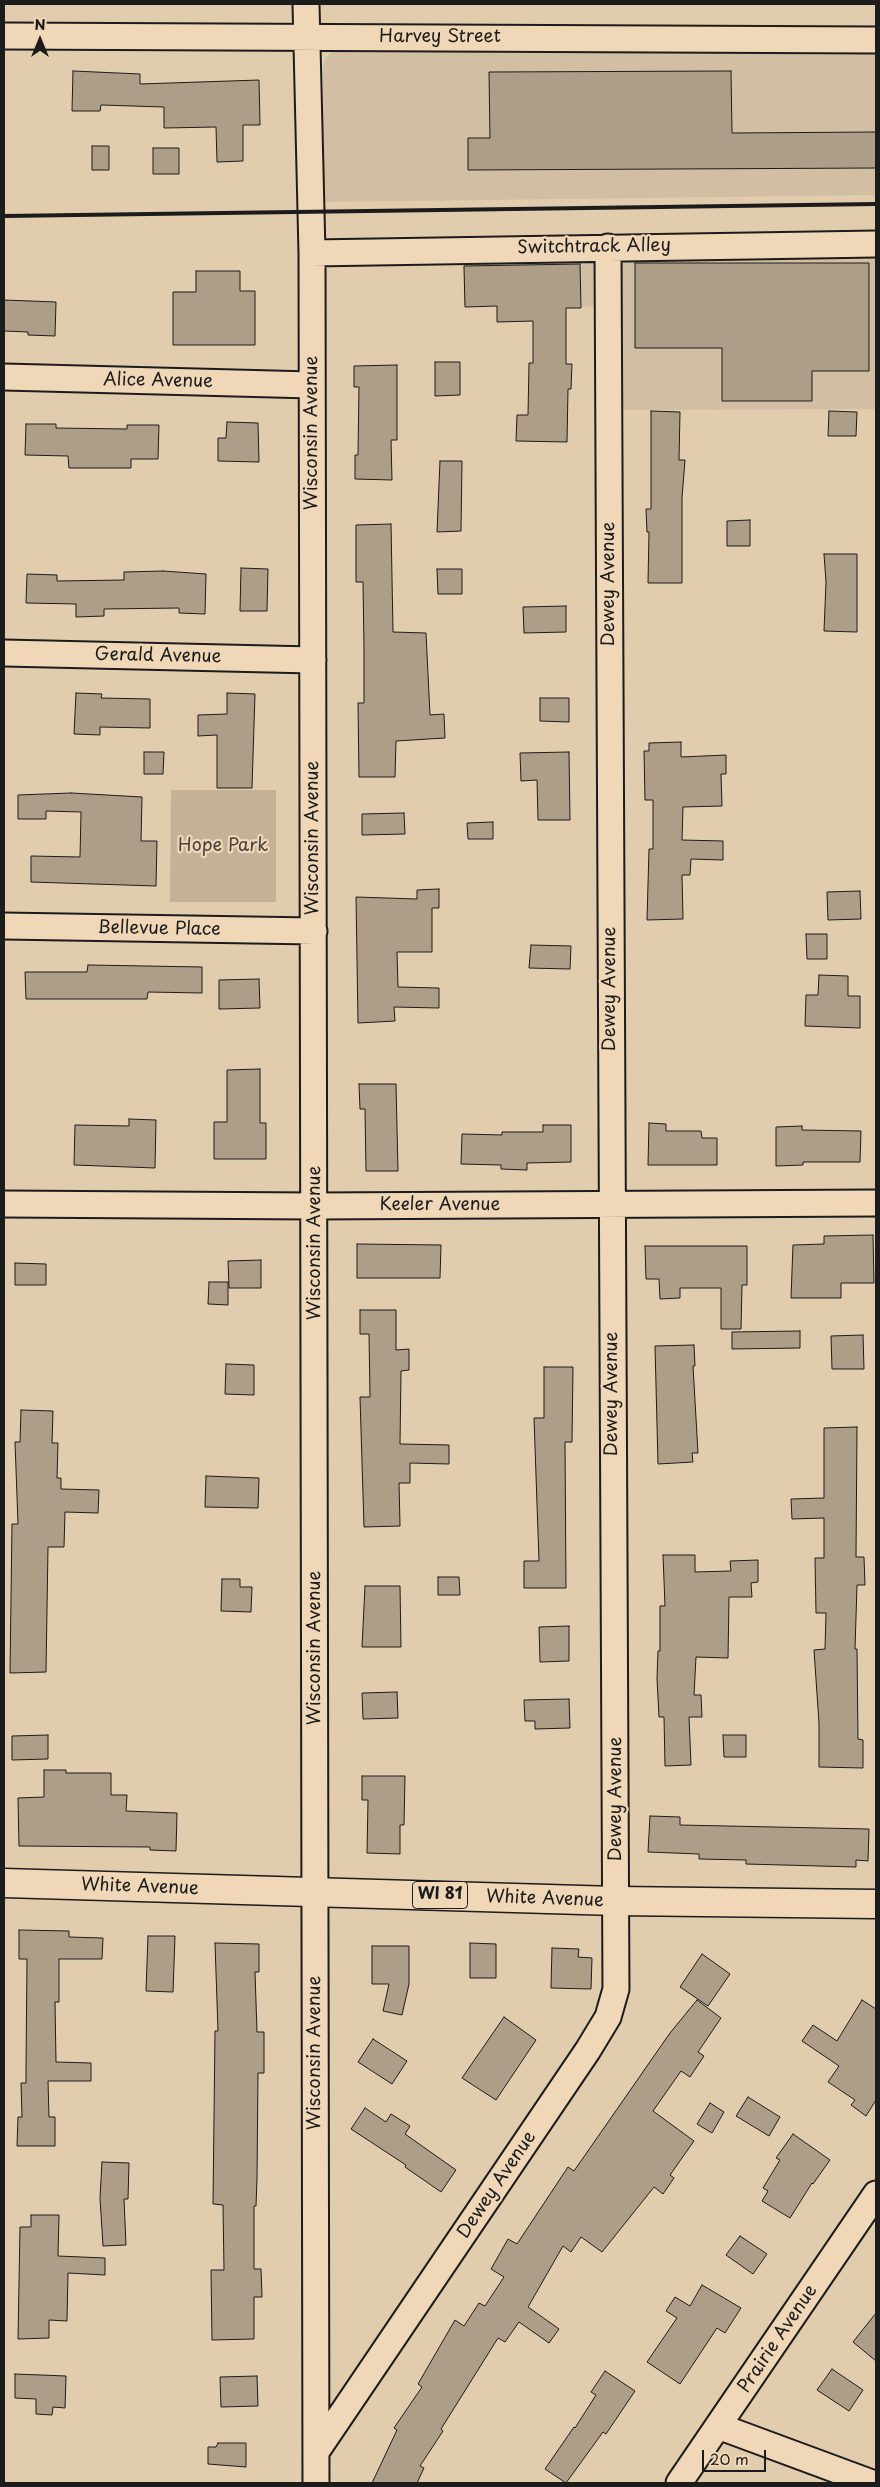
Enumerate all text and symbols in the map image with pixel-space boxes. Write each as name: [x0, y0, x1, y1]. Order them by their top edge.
text: N: [34, 14, 46, 35]
north arrow: [15, 15, 65, 65]
street label: Harvey Street: [379, 26, 501, 48]
street label: Switchtrack Alley: [517, 235, 671, 259]
street label: Wisconsin Avenue: [301, 356, 323, 510]
street label: Alice Avenue: [103, 369, 213, 393]
street label: Dewey Avenue: [598, 522, 620, 646]
street label: Gerald Avenue: [94, 644, 222, 668]
street label: Wisconsin Avenue: [302, 761, 324, 915]
park label: Hope Park: [178, 835, 268, 857]
street label: Bellevue Place: [97, 917, 221, 941]
street label: Dewey Avenue: [599, 927, 621, 1051]
street label: Wisconsin Avenue: [304, 1166, 326, 1320]
street label: Keeler Avenue: [380, 1194, 500, 1216]
street label: Dewey Avenue: [601, 1332, 623, 1456]
street label: Wisconsin Avenue: [304, 1571, 326, 1725]
street label: Dewey Avenue: [605, 1737, 627, 1861]
street label: White Avenue: [81, 1874, 199, 1900]
road number: WI 81: [412, 1882, 468, 1908]
street label: White Avenue: [486, 1886, 604, 1912]
street label: Wisconsin Avenue: [304, 1976, 326, 2130]
street label: Dewey Avenue: [453, 2127, 541, 2243]
street label: Prairie Avenue: [734, 2281, 822, 2397]
scale bar: [705, 2440, 769, 2472]
text: 20 m: [710, 2447, 749, 2470]

